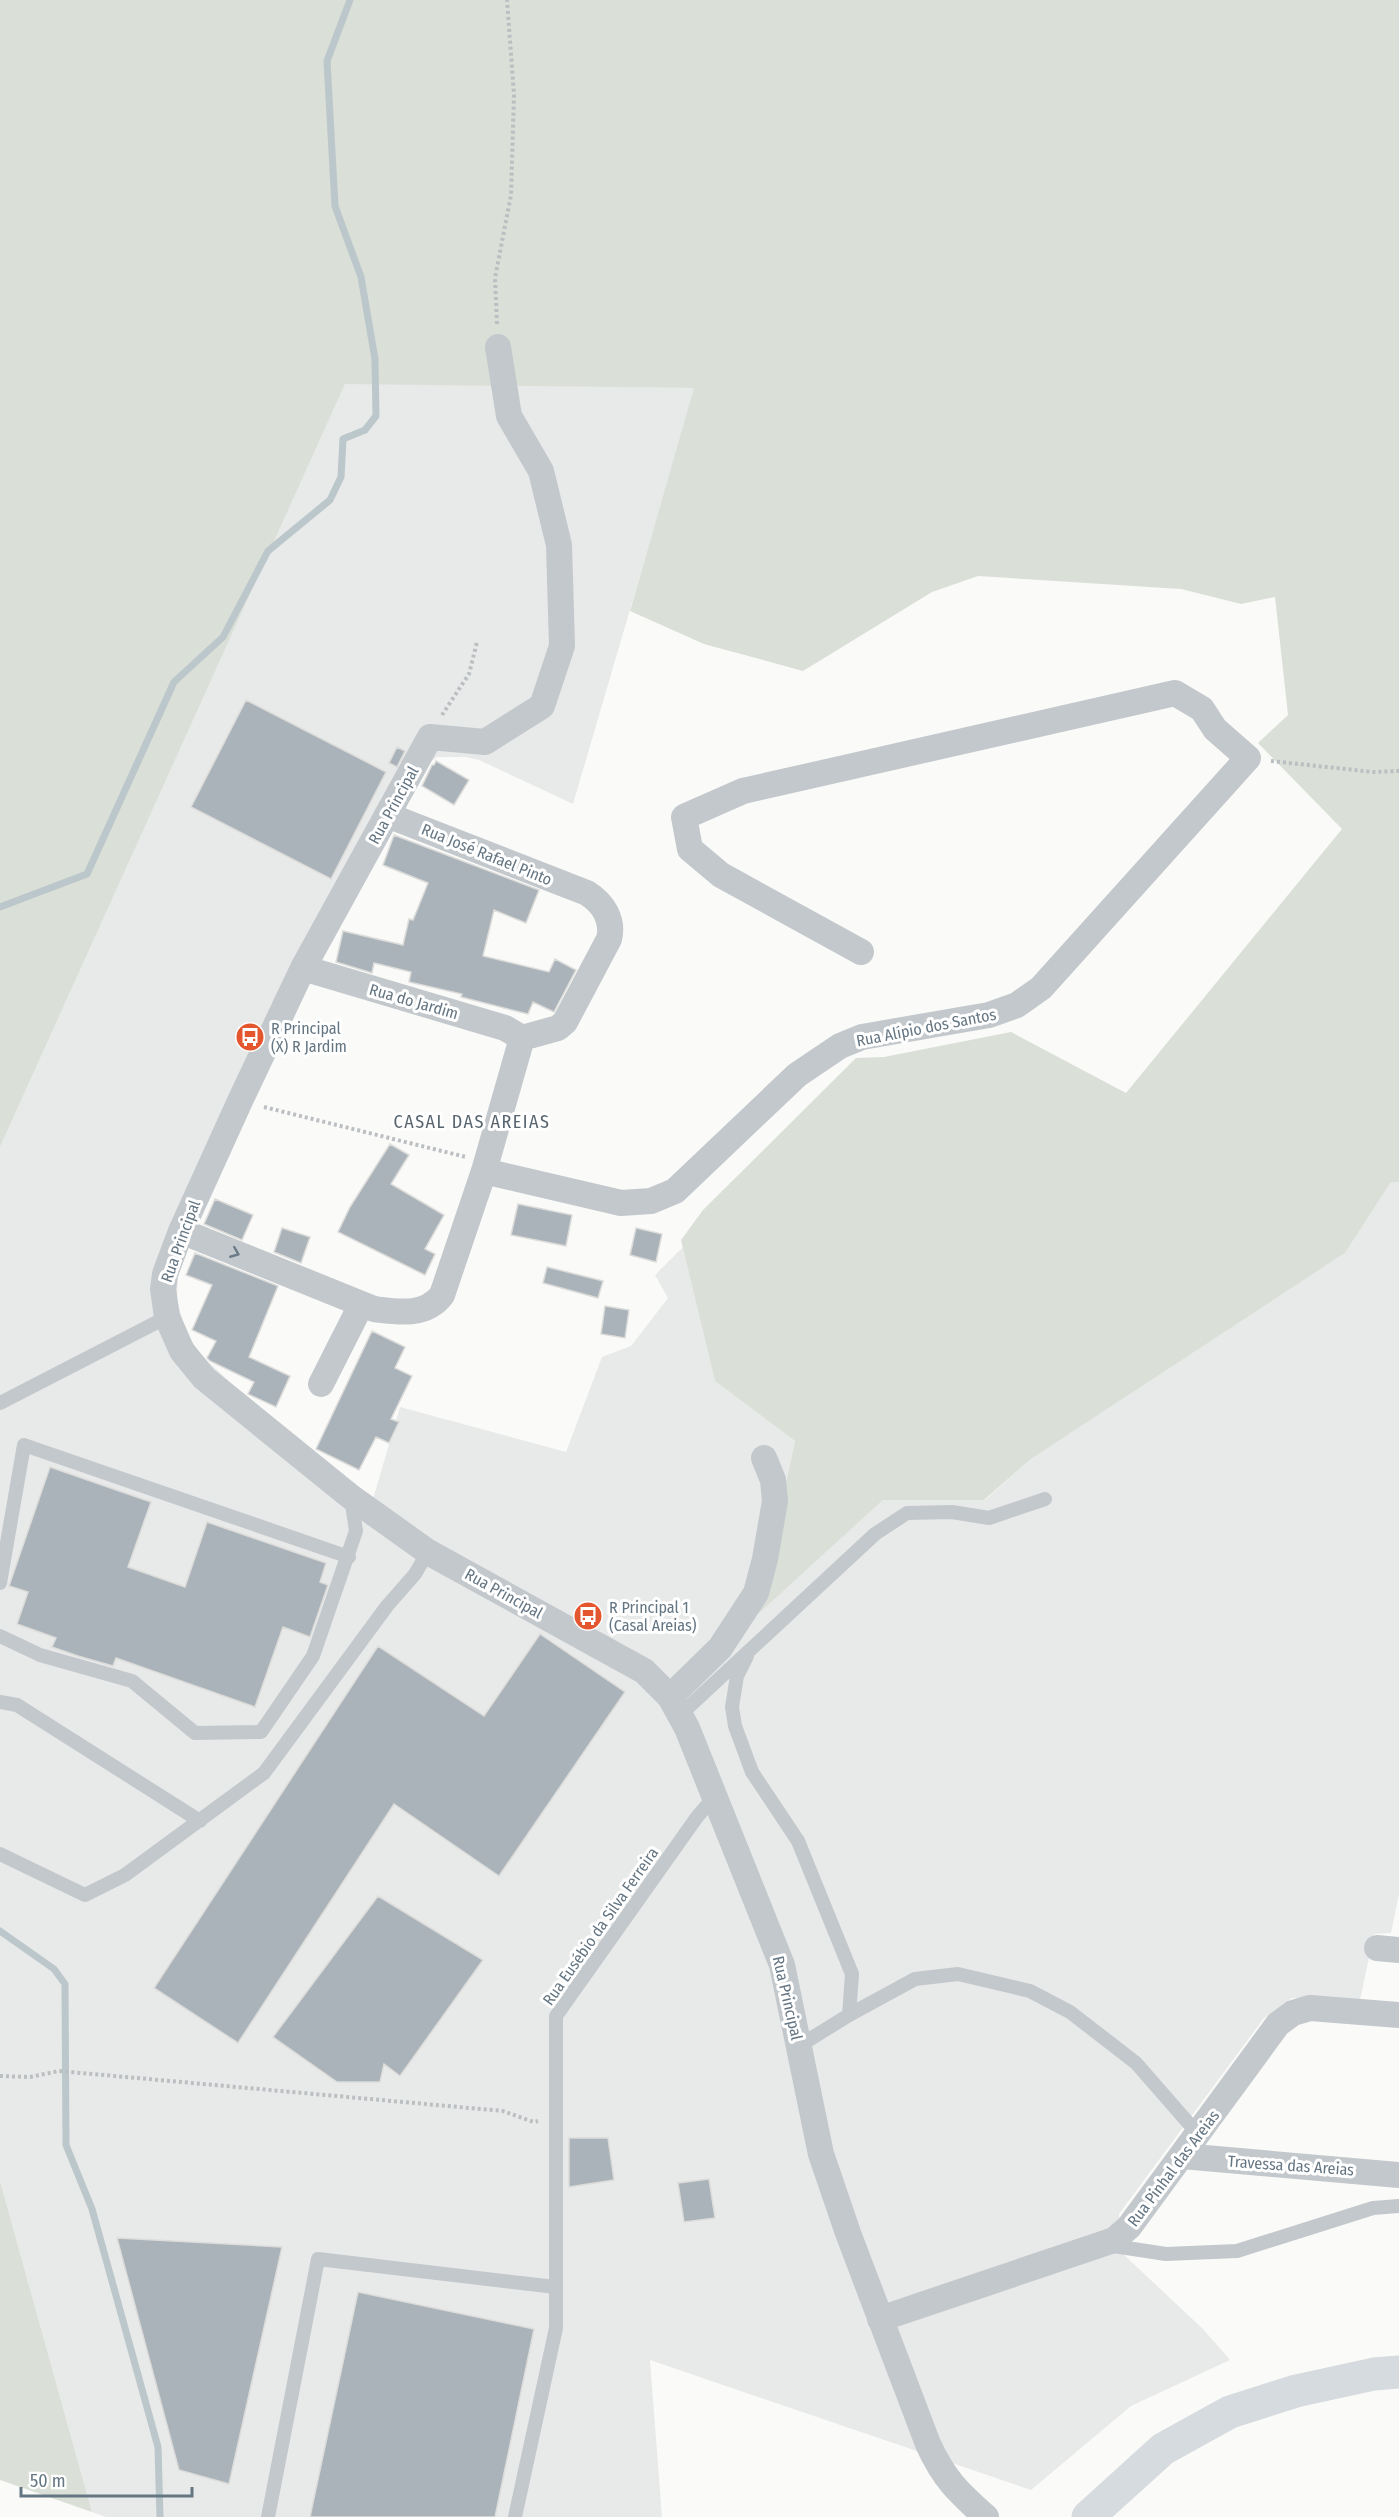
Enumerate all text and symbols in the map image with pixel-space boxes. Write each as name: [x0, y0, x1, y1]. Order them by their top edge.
street label: Rua Principal: [364, 763, 423, 847]
street label: Rua José Rafael Pinto: [419, 820, 555, 889]
street label: Rua do Jardim: [367, 980, 461, 1023]
street label: Rua Alípio dos Santos: [855, 1005, 998, 1050]
place label: R Principal (X) R Jardim: [271, 1019, 347, 1056]
bus stop icon: R Principal (X) R Jardim: [234, 1021, 266, 1053]
district label: CASAL DAS AREIAS: [394, 1111, 550, 1133]
street label: Rua Principal: [157, 1198, 204, 1285]
one-way arrow: [228, 1246, 239, 1258]
street label: Rua Principal: [462, 1564, 546, 1623]
place label: R Principal 1 (Casal Areias): [609, 1598, 697, 1635]
bus stop icon: R Principal 1 (Casal Areias): [572, 1600, 604, 1632]
street label: Rua Eusébio da Silva Ferreira: [539, 1844, 662, 2009]
street label: Rua Principal: [769, 1954, 806, 2042]
street label: Rua Pinhal das Areias: [1124, 2106, 1223, 2230]
street label: Travessa das Areias: [1227, 2152, 1355, 2179]
scale bar: [21, 2460, 192, 2498]
text: 50 m: [30, 2470, 66, 2492]

